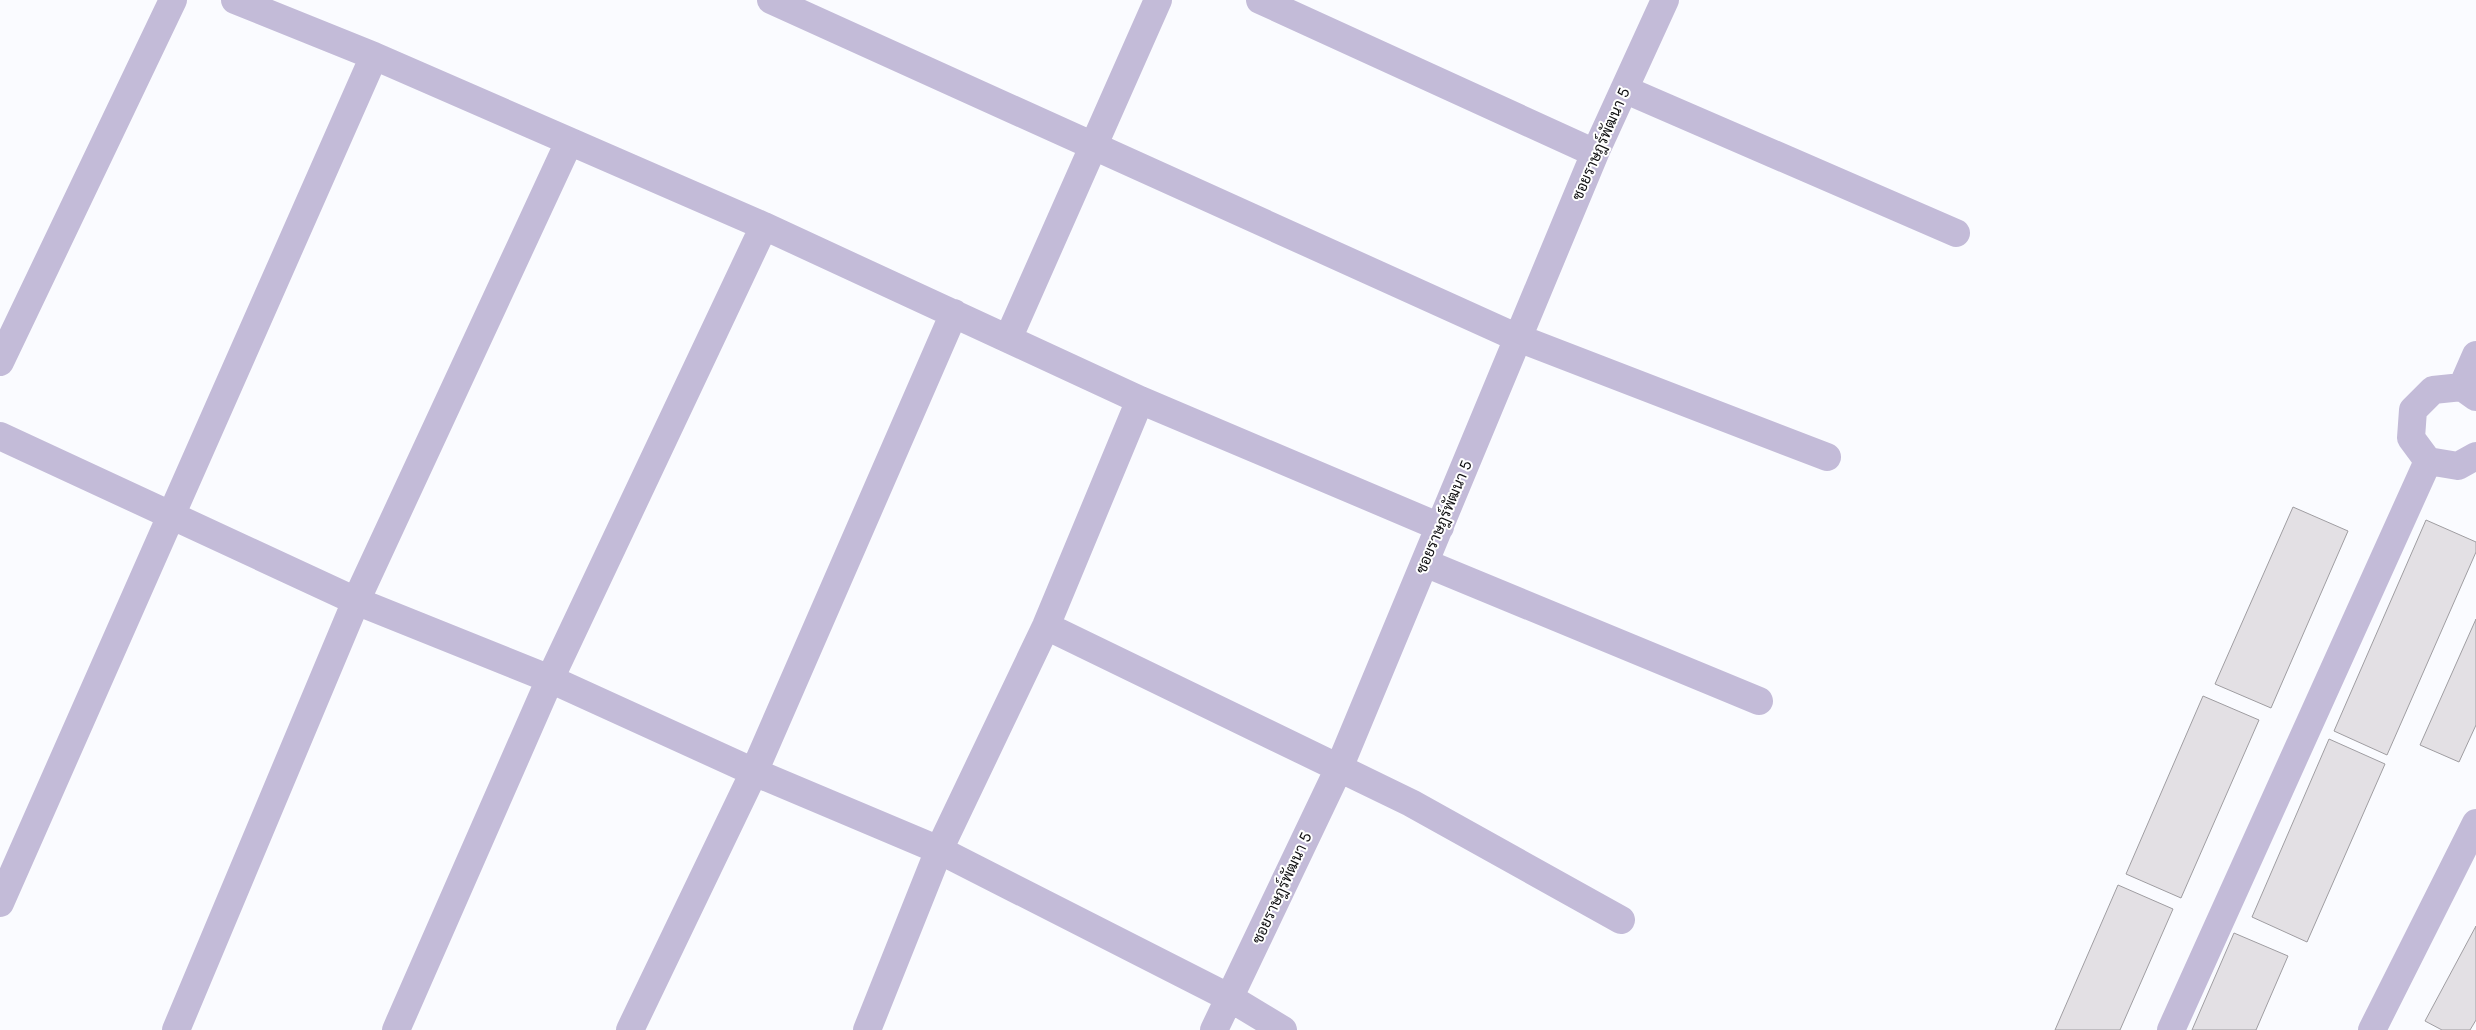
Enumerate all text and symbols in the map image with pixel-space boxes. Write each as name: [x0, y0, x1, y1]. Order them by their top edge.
street label: ซอยราษฎร์พัฒนา 5: [1567, 85, 1635, 203]
street label: ซอยราษฎร์พัฒนา 5: [1411, 457, 1477, 577]
street label: ซอยราษฎร์พัฒนา 5: [1247, 829, 1317, 947]

